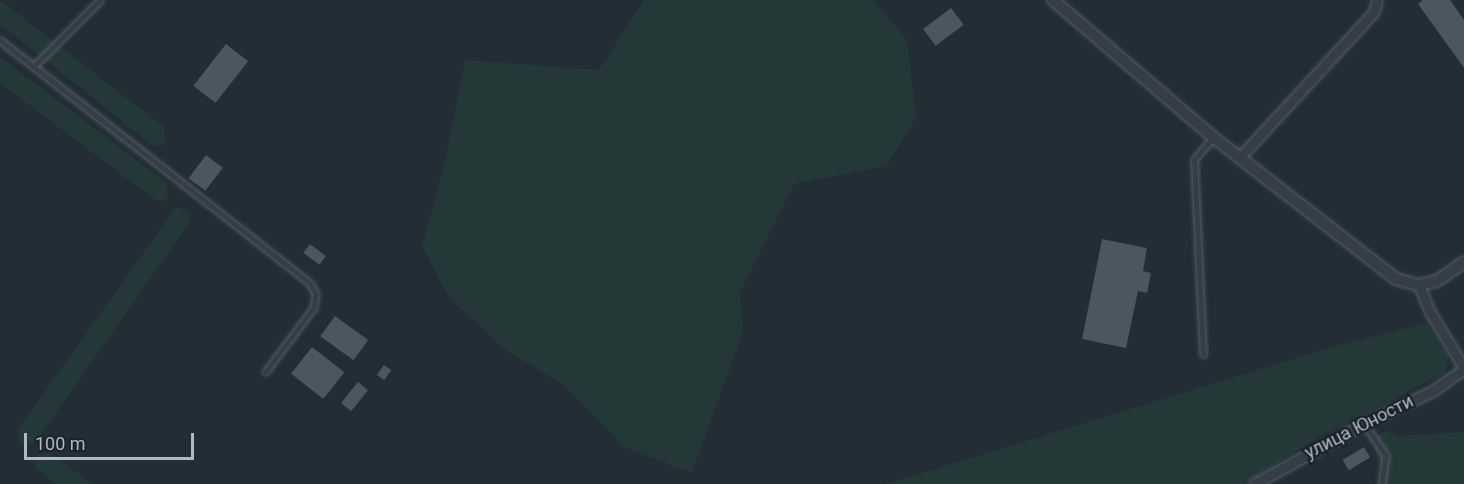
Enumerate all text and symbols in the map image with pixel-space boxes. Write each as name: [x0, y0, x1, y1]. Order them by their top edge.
street label: улица Юности: [1301, 390, 1417, 464]
scale bar: [27, 421, 196, 459]
text: 100 m: [35, 433, 86, 454]

